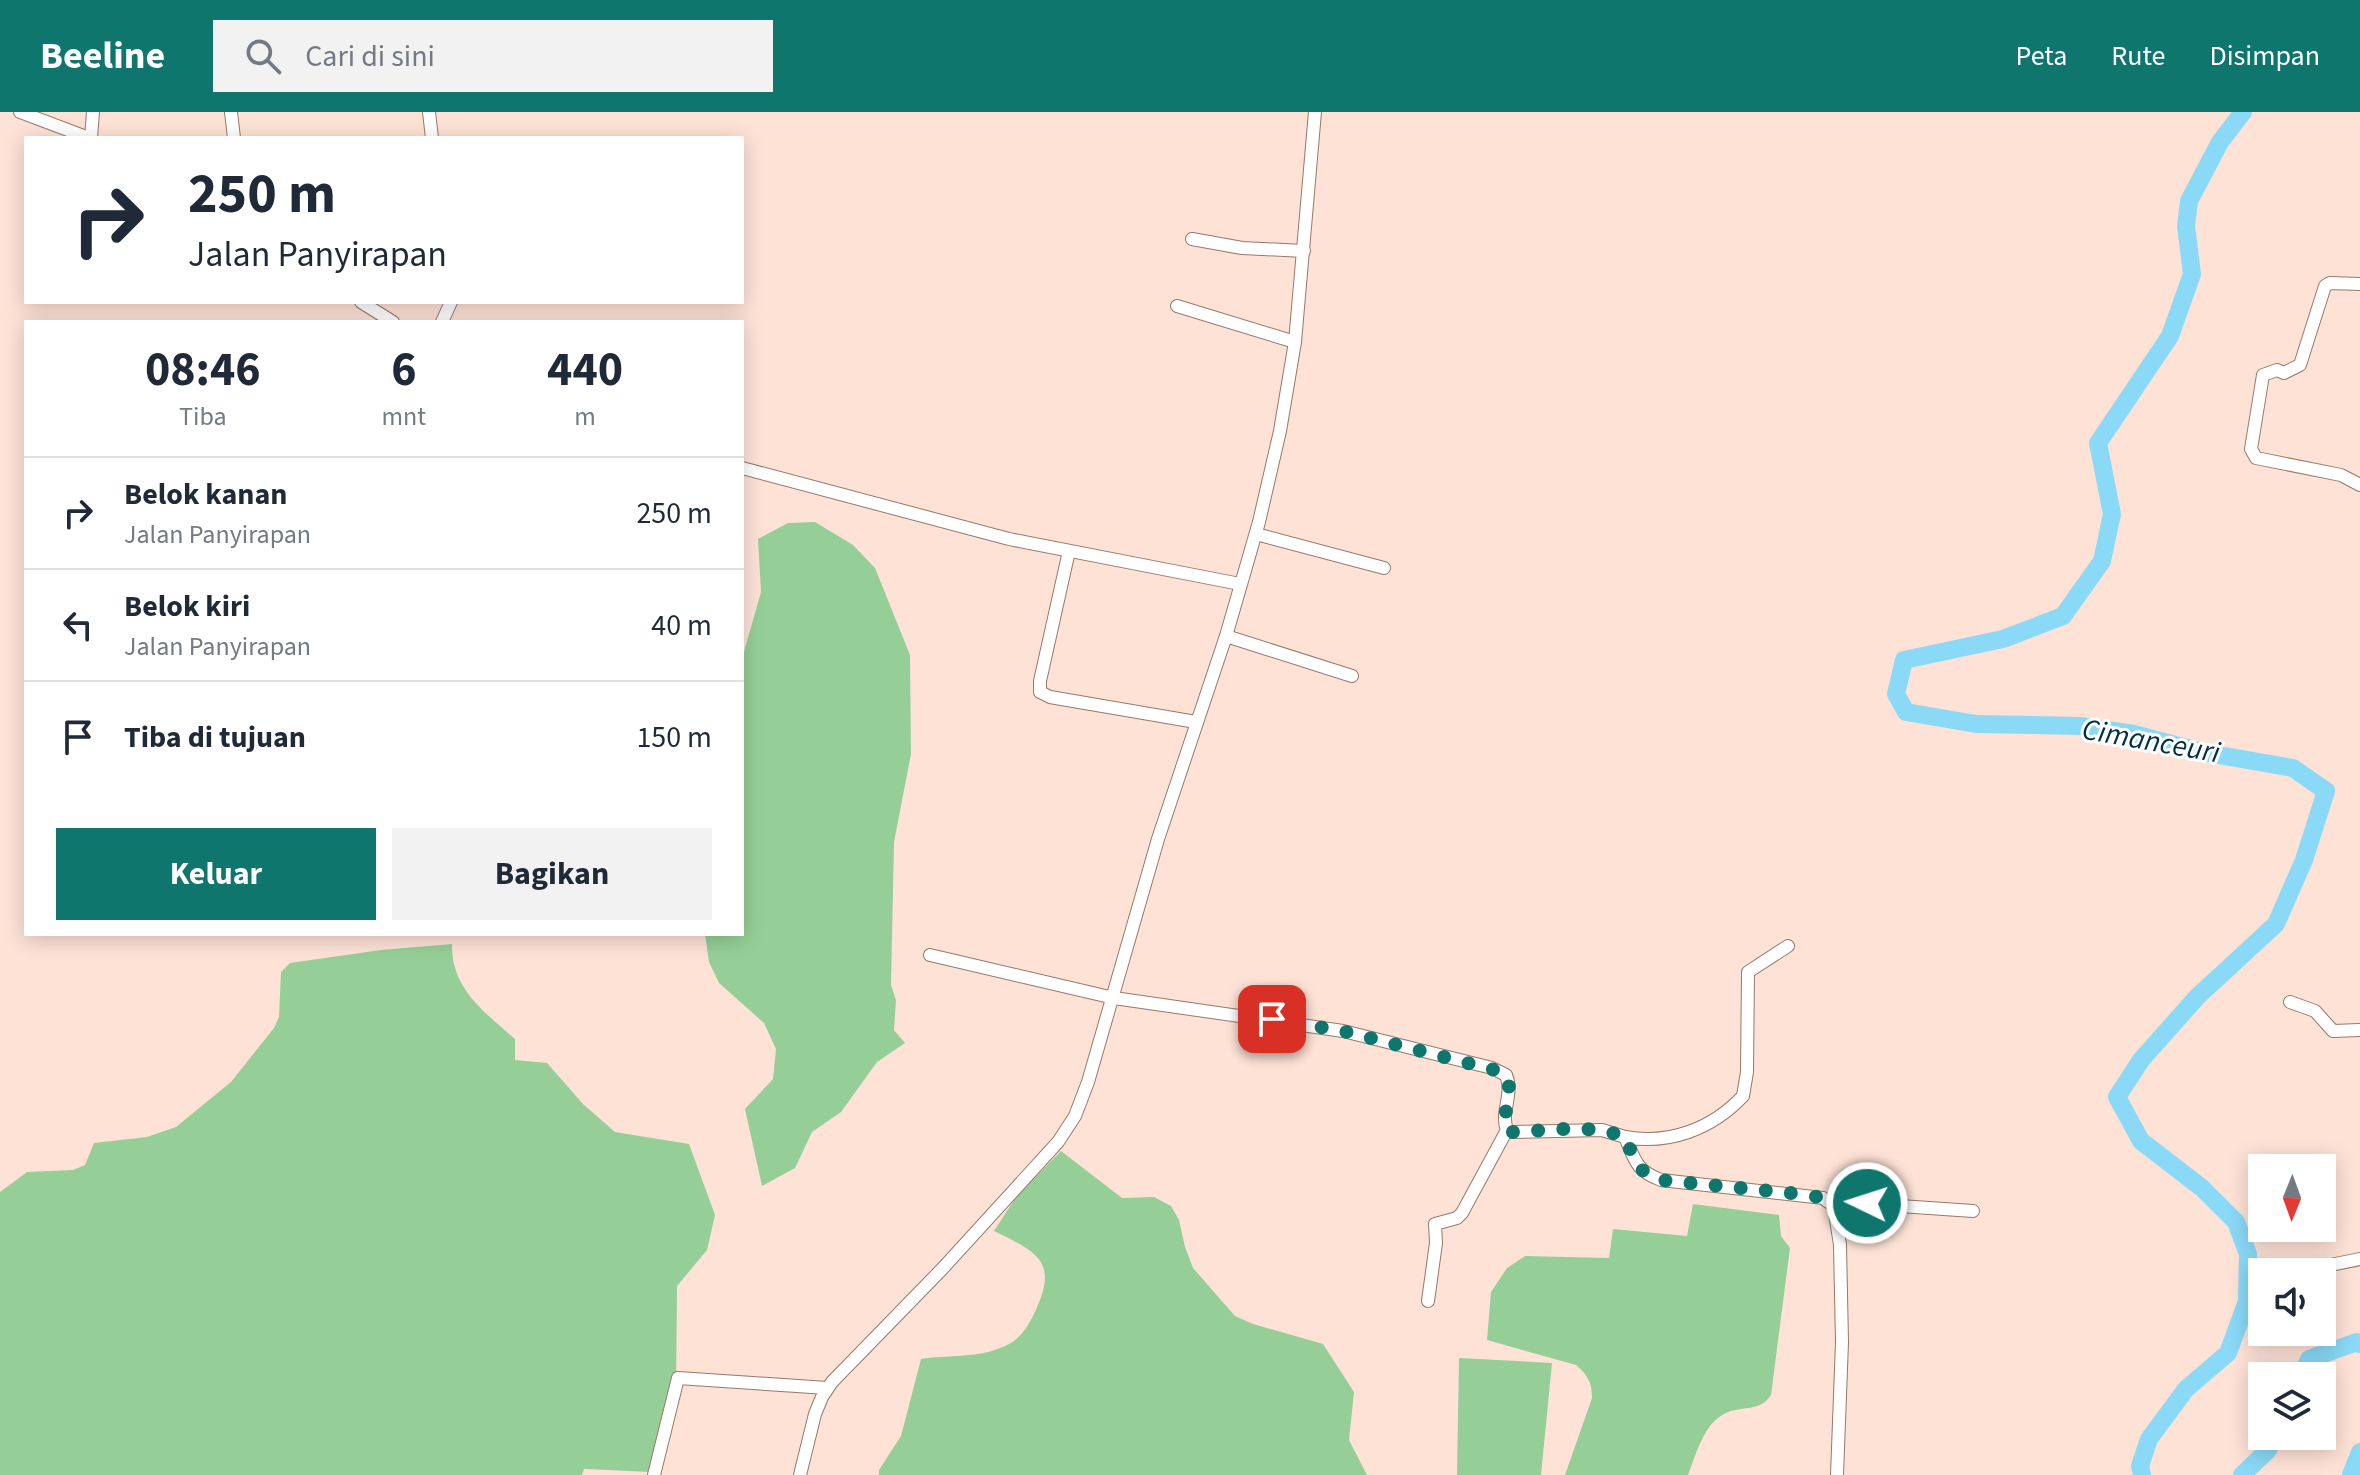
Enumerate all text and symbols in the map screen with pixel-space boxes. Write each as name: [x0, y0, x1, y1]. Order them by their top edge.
search box: [213, 20, 773, 92]
text: Beeline: [40, 29, 165, 83]
icon: search: [241, 34, 285, 78]
text: Cari di sini: [305, 35, 435, 78]
text: Peta: [2016, 36, 2067, 76]
text: Rute: [2111, 36, 2165, 76]
text: Disimpan: [2209, 36, 2320, 76]
text: 250 m: [188, 155, 336, 234]
icon: right: [56, 168, 160, 272]
text: Jalan Panyirapan: [188, 229, 447, 280]
text: 08:46: [145, 336, 261, 404]
text: 6: [391, 336, 417, 404]
text: 440: [547, 336, 623, 404]
text: Tiba: [179, 398, 227, 435]
text: mnt: [382, 398, 426, 435]
text: m: [574, 398, 596, 435]
text: Belok kanan: [124, 473, 287, 516]
icon: right: [56, 491, 100, 535]
text: 250 m: [636, 492, 712, 535]
text: Jalan Panyirapan: [124, 516, 311, 553]
text: Belok kiri: [124, 585, 250, 628]
icon: left: [56, 603, 100, 647]
text: 40 m: [651, 604, 712, 647]
text: Jalan Panyirapan: [124, 628, 311, 665]
water label: Cimanceuri: [2079, 708, 2224, 774]
icon: arrive: [56, 715, 100, 759]
text: Tiba di tujuan: [124, 716, 306, 759]
text: 150 m: [636, 716, 712, 759]
button: Keluar: [56, 828, 376, 920]
button: Bagikan: [392, 828, 712, 920]
pin: [1238, 985, 1306, 1053]
icon: arrive: [1250, 997, 1294, 1041]
north arrow: [2248, 1154, 2336, 1242]
map controls: [2248, 1154, 2336, 1450]
position arrow: [1825, 1161, 1909, 1245]
button: sound: [2248, 1258, 2336, 1346]
button: layers: [2248, 1362, 2336, 1450]

